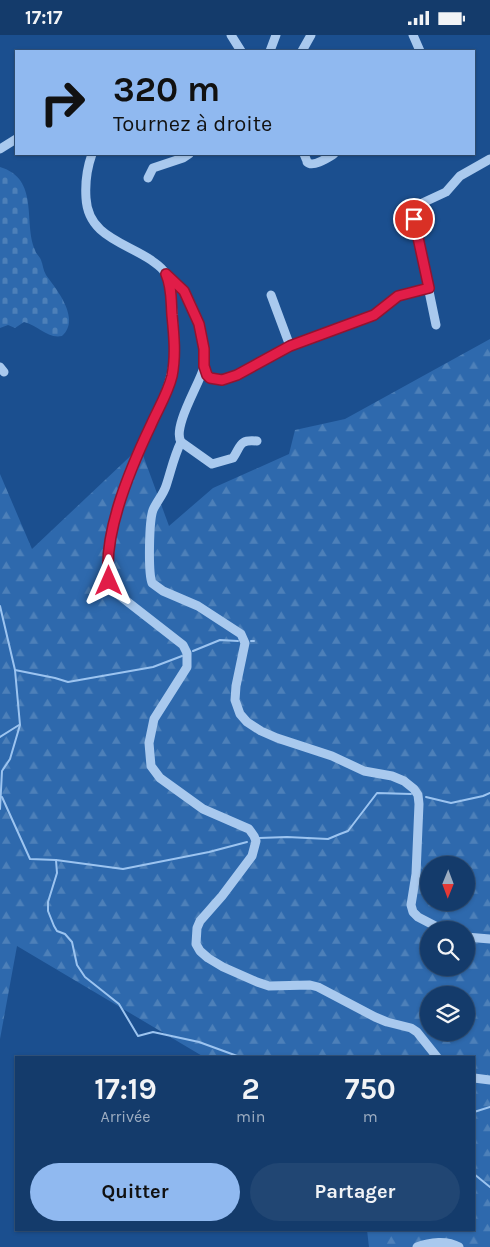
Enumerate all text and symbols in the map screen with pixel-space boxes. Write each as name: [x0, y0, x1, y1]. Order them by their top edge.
text: 17:17: [25, 7, 63, 29]
text: 320 m: [113, 69, 220, 110]
icon: right: [30, 70, 95, 135]
text: Tournez à droite: [113, 111, 272, 137]
pin: [393, 198, 435, 240]
icon: arrive: [400, 205, 428, 233]
position arrow: [82, 554, 134, 606]
north arrow: [420, 856, 475, 911]
map controls: [420, 856, 475, 1041]
button: search: [420, 921, 475, 976]
button: layers: [420, 986, 475, 1041]
text: 17:19: [94, 1071, 157, 1107]
text: 2: [242, 1071, 260, 1107]
text: 750: [344, 1071, 396, 1107]
text: Arrivée: [100, 1107, 150, 1126]
text: min: [236, 1107, 265, 1126]
text: m: [363, 1107, 378, 1126]
button: Quitter: [30, 1163, 240, 1221]
button: Partager: [250, 1163, 460, 1221]

